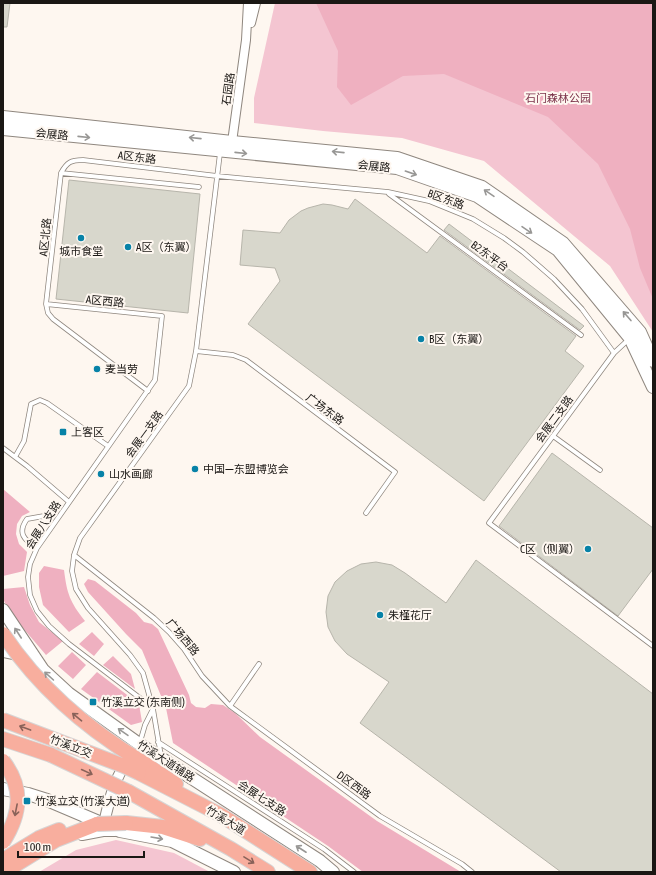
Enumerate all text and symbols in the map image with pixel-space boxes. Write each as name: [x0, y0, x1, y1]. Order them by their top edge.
street label: 石园路: [220, 72, 236, 106]
park label: 石门森林公园: [525, 92, 591, 104]
street label: 会展路: [35, 126, 69, 142]
one-way arrow: [77, 133, 90, 140]
one-way arrow: [189, 134, 202, 141]
one-way arrow: [332, 148, 345, 156]
street label: A区东路: [117, 149, 157, 165]
one-way arrow: [234, 149, 247, 156]
street label: 会展路: [357, 158, 391, 174]
one-way arrow: [405, 170, 417, 178]
street label: B区东路: [426, 187, 466, 211]
one-way arrow: [484, 188, 495, 197]
street label: A区北路: [37, 217, 53, 257]
one-way arrow: [521, 226, 533, 234]
marker: 城市食堂: [76, 233, 86, 243]
street label: B2东平台: [469, 238, 511, 274]
place label: A区（东翼）: [136, 241, 196, 253]
marker: A区（东翼）: [123, 242, 133, 252]
place label: 城市食堂: [59, 245, 103, 257]
street label: A区西路: [85, 293, 125, 309]
one-way arrow: [622, 311, 631, 321]
place label: B区（东翼）: [429, 333, 489, 345]
marker: B区（东翼）: [416, 334, 426, 344]
place label: 麦当劳: [105, 363, 138, 375]
marker: 麦当劳: [92, 364, 102, 374]
street label: 广场东路: [304, 391, 346, 427]
street label: 会展二支路: [533, 393, 575, 445]
street label: 会展一支路: [123, 408, 165, 460]
place label: 上客区: [71, 426, 104, 438]
marker: 上客区: [58, 427, 68, 437]
place label: 中国—东盟博览会: [203, 463, 289, 475]
marker: 中国—东盟博览会: [190, 464, 200, 474]
place label: 山水画廊: [109, 468, 153, 480]
marker: 山水画廊: [96, 469, 106, 479]
street label: 会展八支路: [23, 499, 63, 551]
place label: C区（侧翼）: [520, 543, 580, 555]
marker: C区（侧翼）: [583, 544, 593, 554]
place label: 朱槿花厅: [388, 609, 432, 621]
marker: 朱槿花厅: [375, 610, 385, 620]
street label: 广场西路: [164, 616, 202, 658]
one-way arrow: [14, 628, 22, 639]
one-way arrow: [43, 671, 54, 680]
place label: 竹溪立交 (东南侧): [101, 696, 185, 708]
marker: 竹溪立交 (东南侧): [88, 697, 98, 707]
one-way arrow: [72, 713, 83, 722]
one-way arrow: [19, 723, 31, 731]
one-way arrow: [117, 728, 128, 736]
street label: 竹溪立交: [48, 733, 94, 759]
street label: 竹溪大道辅路: [135, 738, 197, 784]
one-way arrow: [80, 769, 92, 776]
street label: D区西路: [335, 769, 373, 801]
street label: 会展七支路: [236, 778, 288, 818]
place label: 竹溪立交 (竹溪大道): [35, 795, 130, 807]
marker: 竹溪立交 (竹溪大道): [22, 796, 32, 806]
one-way arrow: [12, 803, 20, 816]
street label: 竹溪大道: [204, 804, 248, 836]
scale bar: [18, 833, 144, 859]
one-way arrow: [150, 834, 163, 842]
text: 100 m: [24, 840, 51, 854]
one-way arrow: [296, 845, 307, 854]
one-way arrow: [243, 857, 255, 865]

